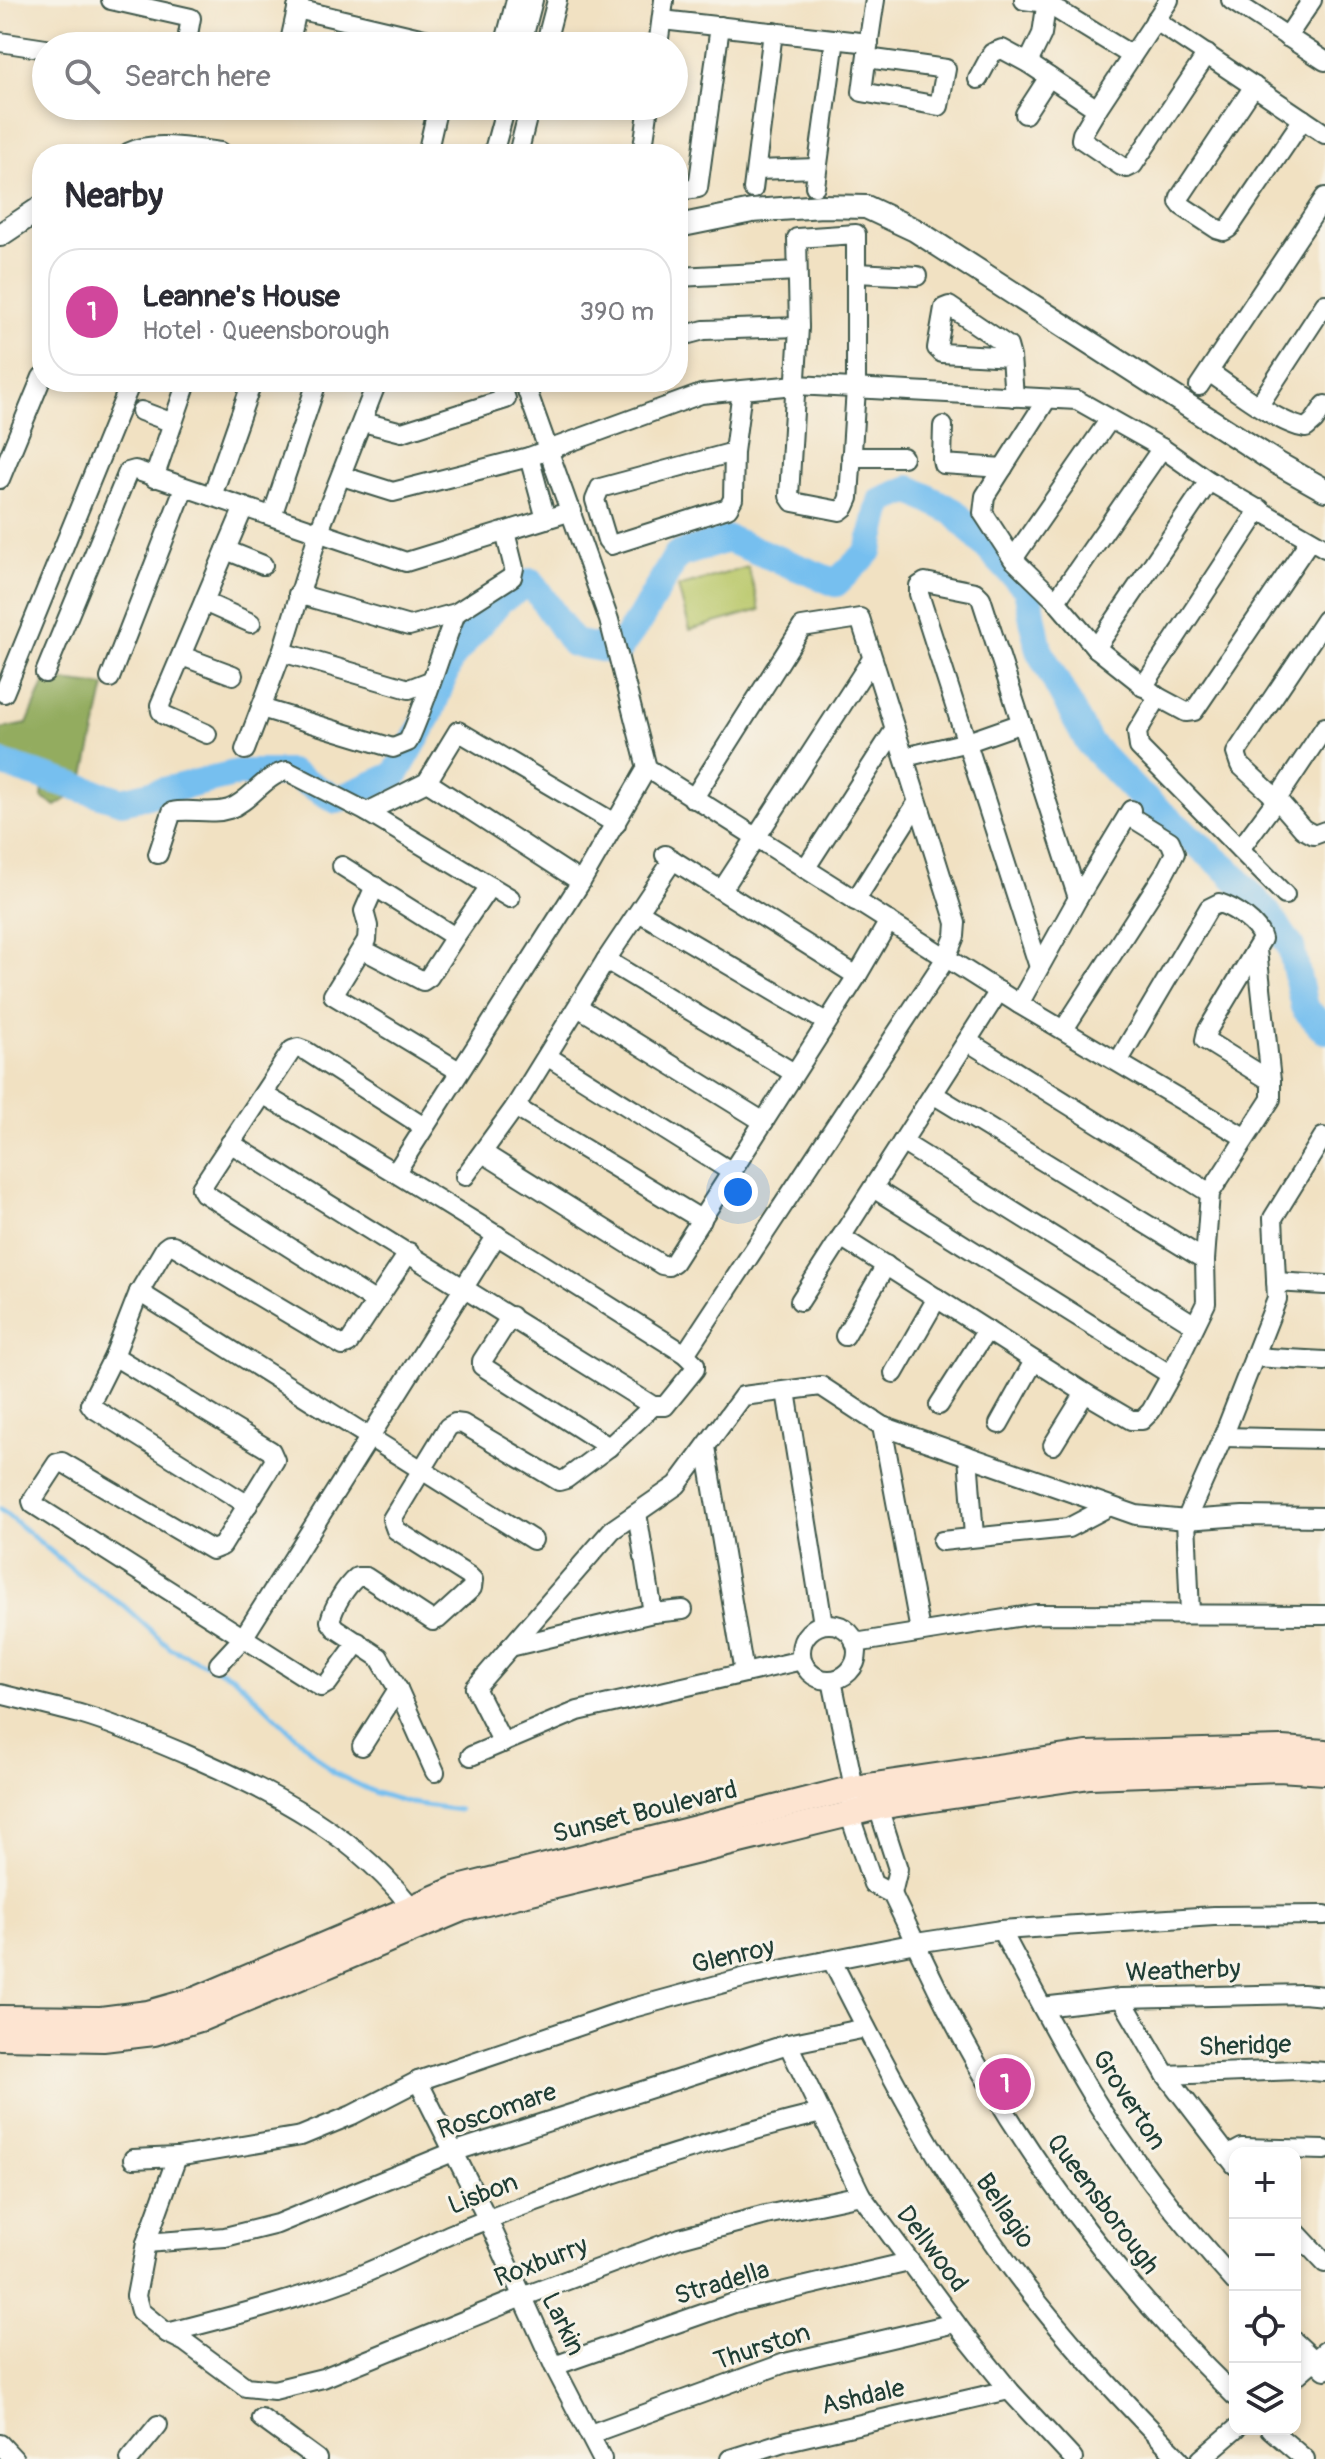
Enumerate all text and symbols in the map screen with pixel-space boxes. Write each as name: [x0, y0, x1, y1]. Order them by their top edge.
search box: [32, 32, 688, 120]
icon: search: [60, 54, 104, 98]
text: Search here: [124, 58, 271, 95]
text: Nearby: [64, 175, 163, 218]
text: Leanne's House: [142, 278, 340, 315]
text: 1: [87, 296, 97, 328]
text: 390 m: [580, 296, 654, 328]
text: Hotel · Queensborough: [142, 315, 390, 347]
your location: [718, 1172, 758, 1212]
street label: Sunset Boulevard: [549, 1774, 741, 1850]
street label: Glenroy: [688, 1931, 778, 1981]
street label: Weatherby: [1125, 1953, 1241, 1989]
street label: Sheridge: [1198, 2028, 1292, 2064]
street label: Groverton: [1085, 2044, 1173, 2156]
pin: 1: [979, 2054, 1031, 2114]
street label: Roscomare: [433, 2076, 561, 2146]
street label: Queensborough: [1040, 2127, 1166, 2281]
map controls: [1229, 2147, 1301, 2435]
button: +: [1229, 2147, 1301, 2219]
street label: Lisbon: [444, 2166, 522, 2222]
street label: Bellagio: [968, 2167, 1042, 2255]
street label: Dellwood: [889, 2200, 975, 2298]
button: −: [1229, 2219, 1301, 2291]
street label: Roxburry: [490, 2230, 592, 2294]
street label: Stradella: [671, 2253, 773, 2313]
street label: Larkin: [534, 2287, 592, 2361]
button: locate: [1229, 2291, 1301, 2363]
street label: Thurston: [710, 2316, 814, 2378]
button: layers: [1229, 2363, 1301, 2435]
street label: Ashdale: [818, 2372, 908, 2422]

